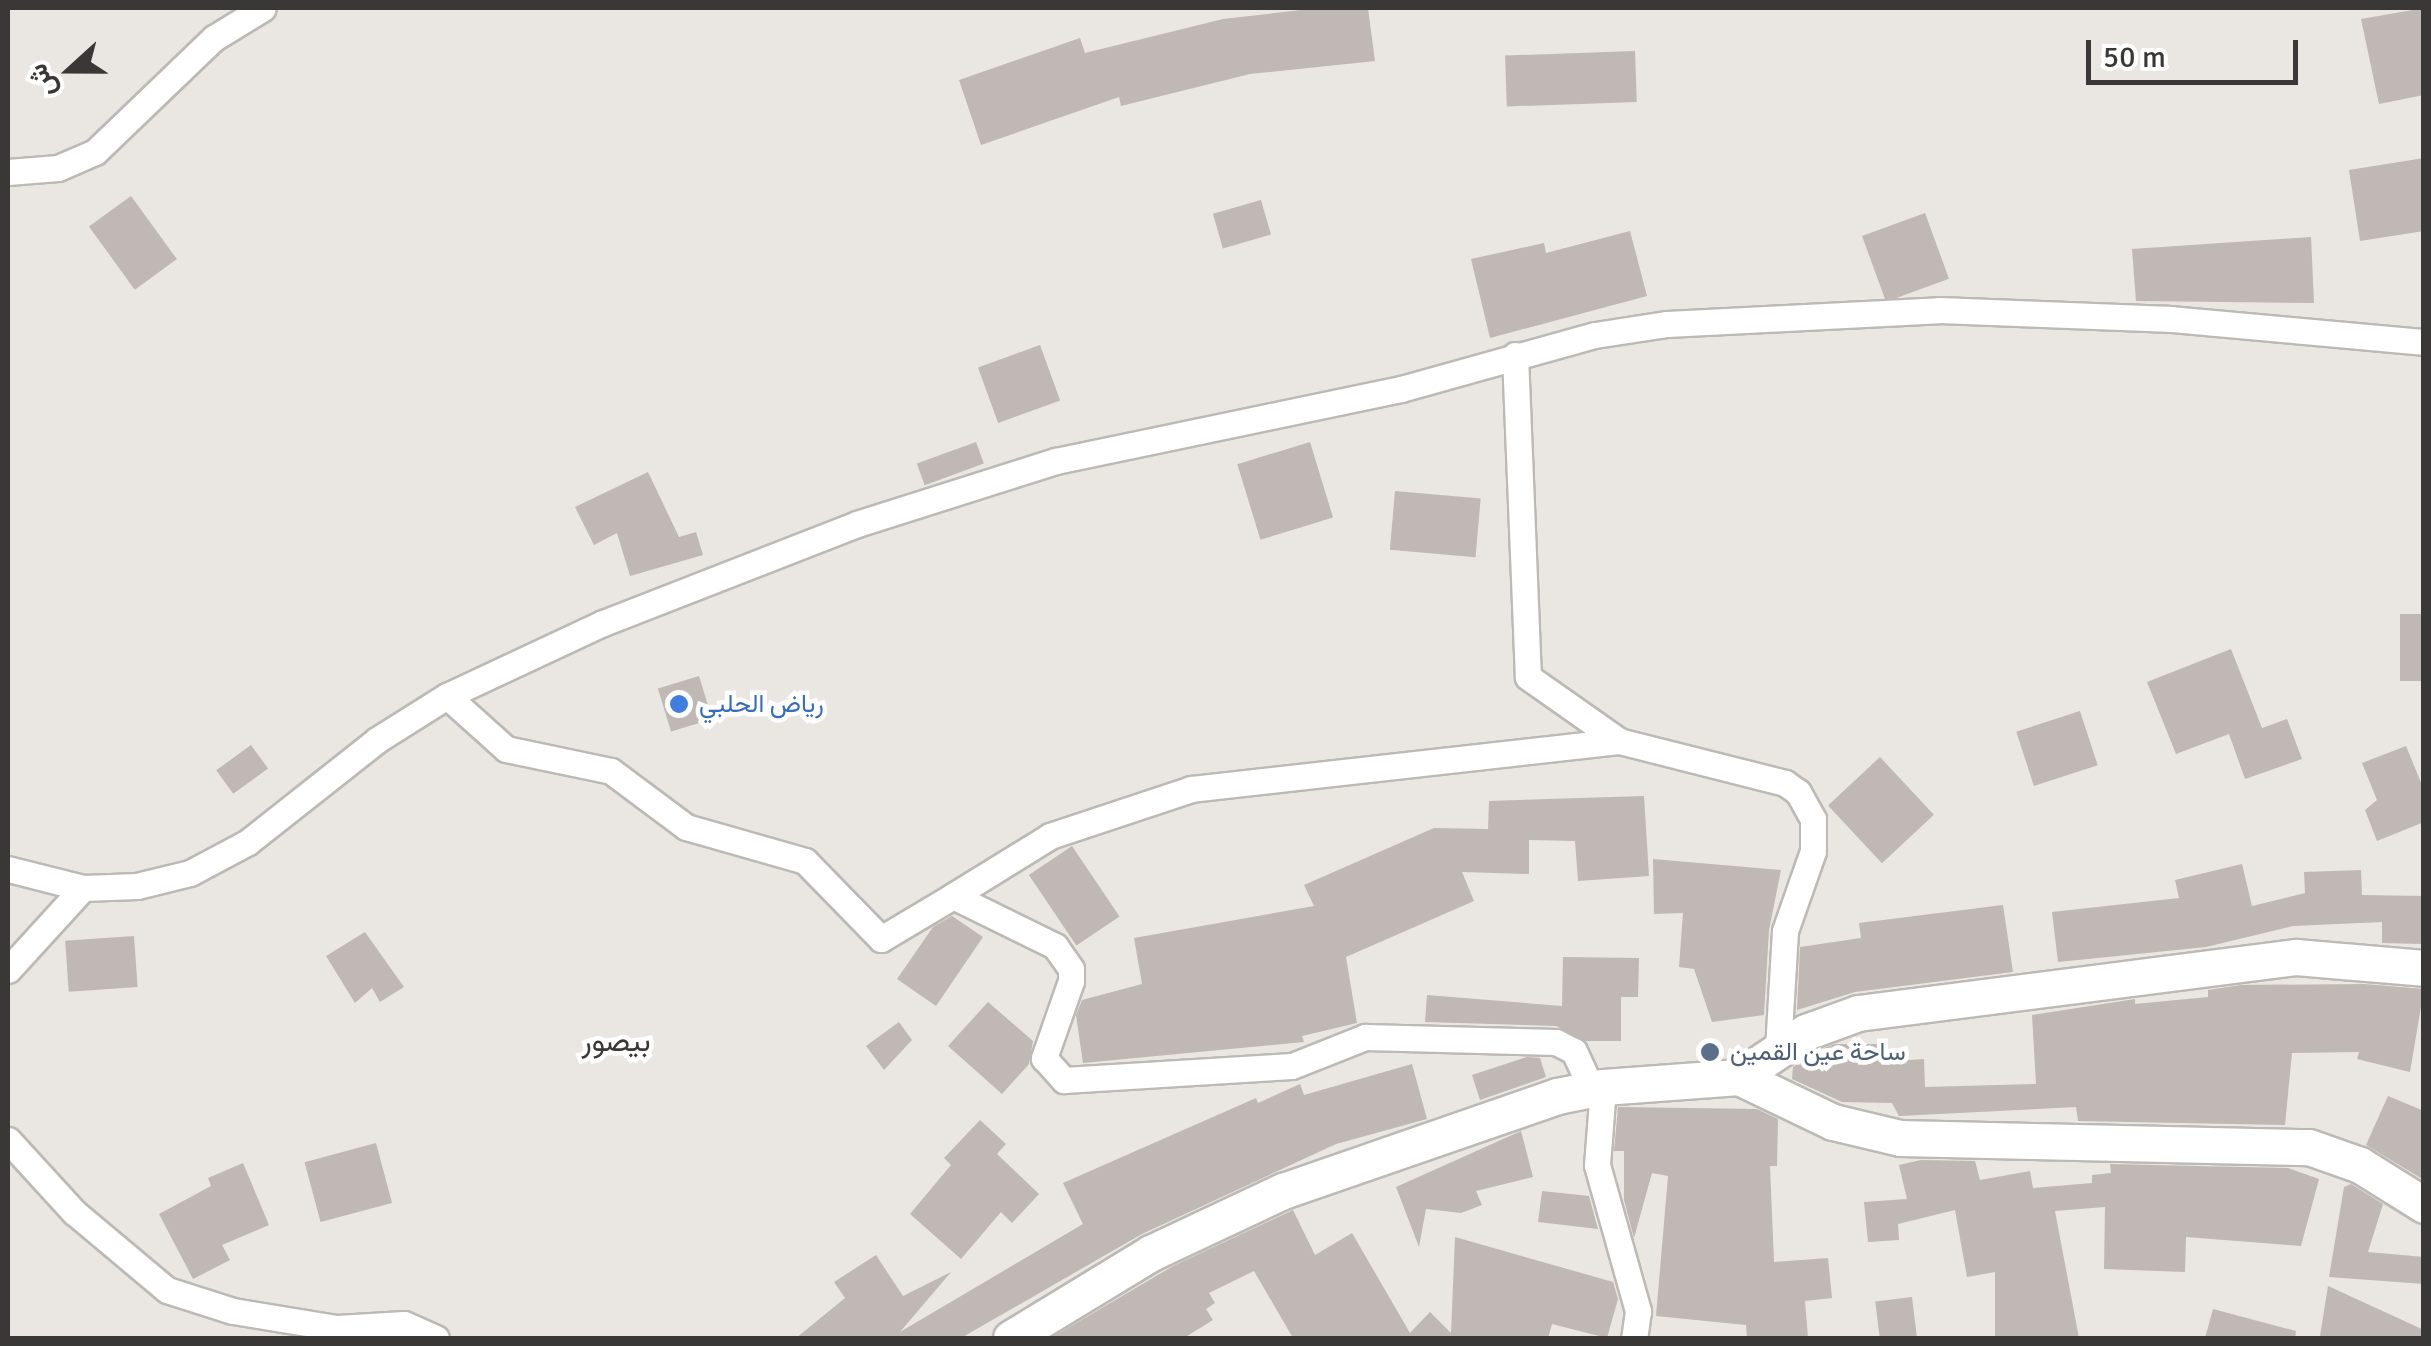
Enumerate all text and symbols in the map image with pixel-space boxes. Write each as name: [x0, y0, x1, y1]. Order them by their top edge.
north arrow: [20, 20, 120, 120]
scale bar: [2091, 20, 2304, 82]
text: 50 m: [2103, 39, 2166, 76]
text: ش: [20, 59, 64, 103]
place label: رياض الحلبي: [699, 689, 824, 719]
marker: رياض الحلبي: [668, 693, 690, 715]
district label: بيصور: [581, 1024, 651, 1060]
place label: ساحة عين القمين: [1730, 1037, 1906, 1067]
marker: ساحة عين القمين: [1699, 1041, 1721, 1063]

